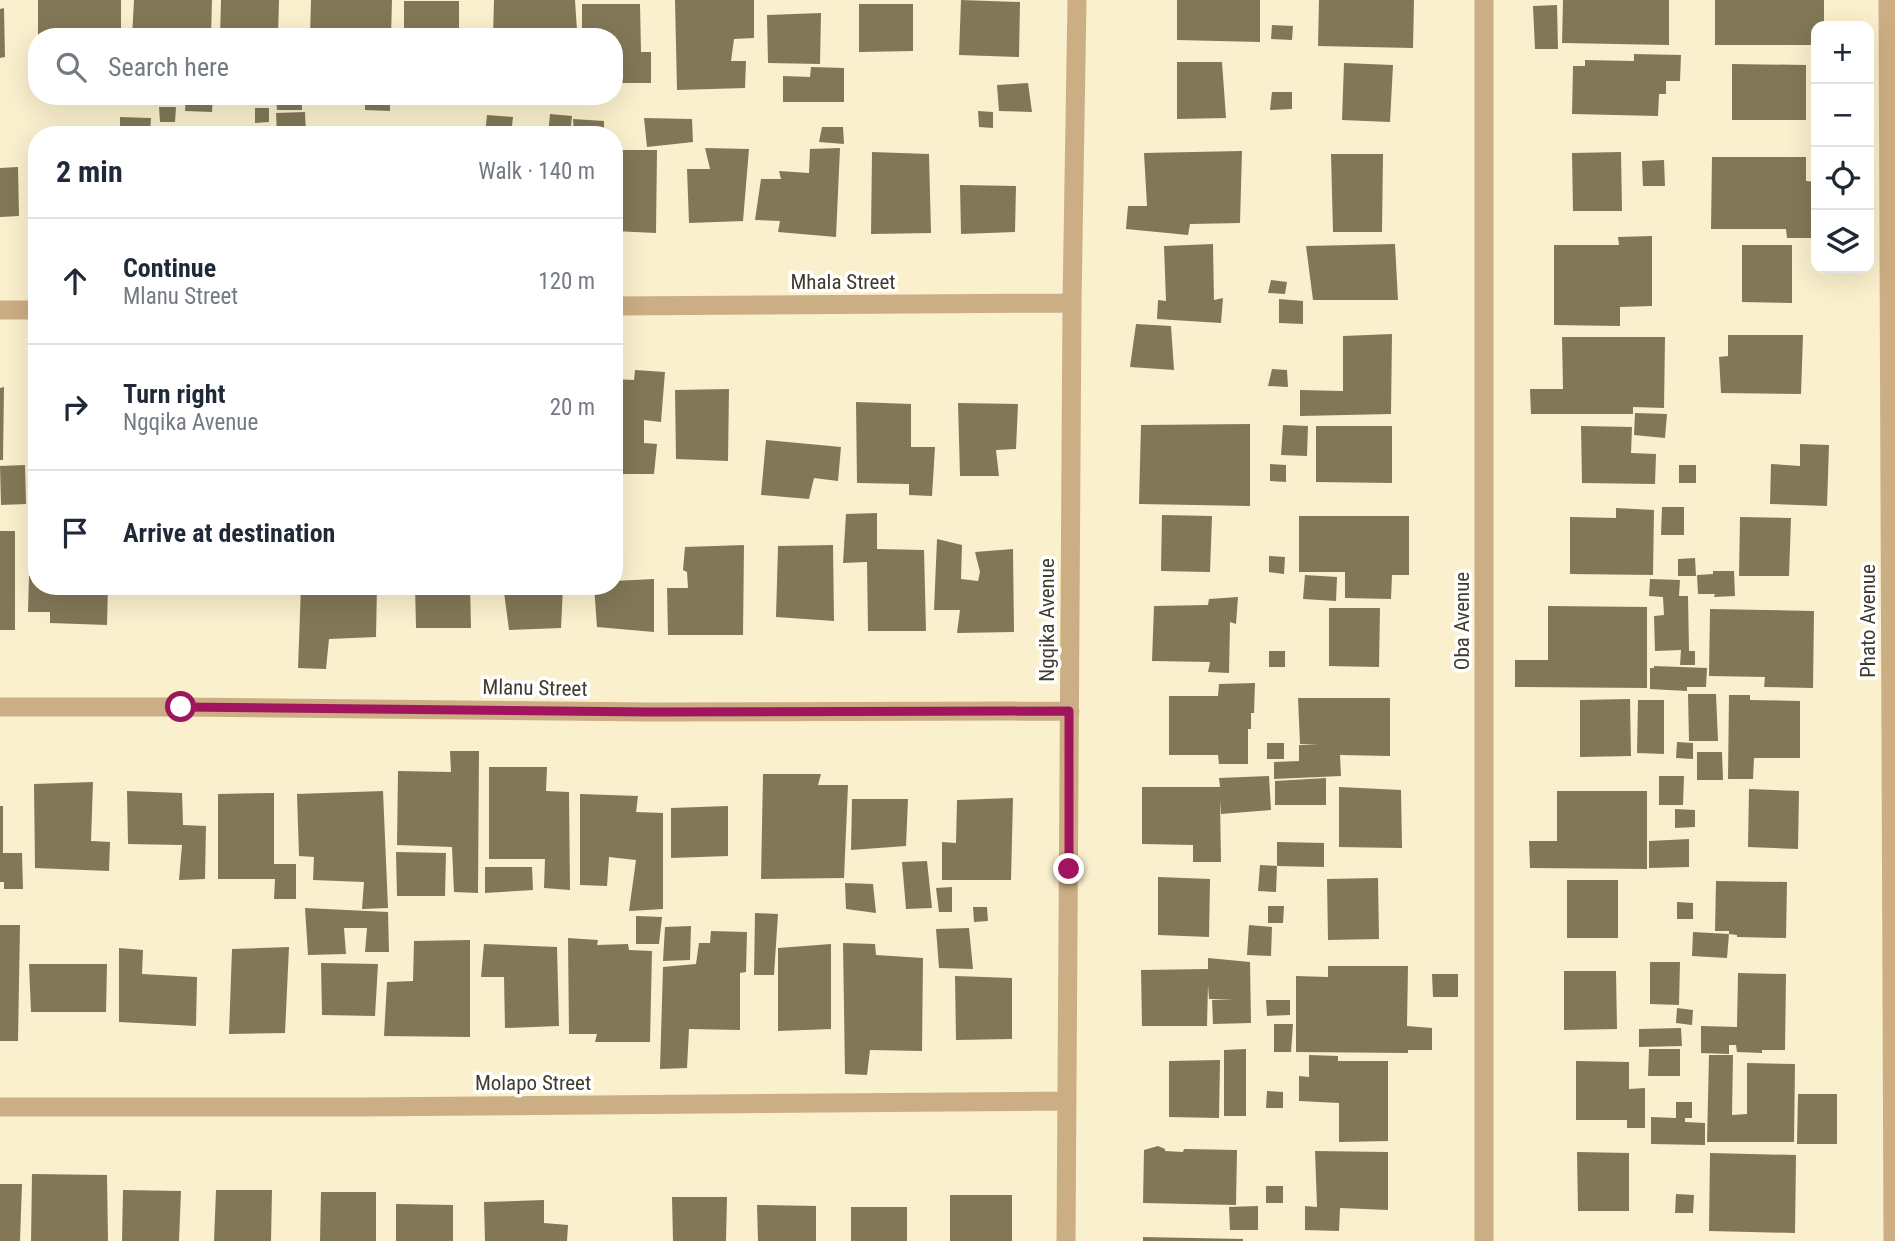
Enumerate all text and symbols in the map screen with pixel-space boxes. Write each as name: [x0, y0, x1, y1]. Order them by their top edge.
map controls: [1811, 21, 1874, 273]
button: +: [1811, 21, 1874, 84]
search box: [28, 28, 623, 105]
icon: search: [52, 48, 90, 86]
text: Search here: [108, 52, 229, 82]
button: −: [1811, 84, 1874, 147]
button: locate: [1811, 147, 1874, 210]
text: 2 min: [56, 154, 123, 189]
text: Walk · 140 m: [478, 158, 595, 185]
button: layers: [1811, 210, 1874, 273]
text: Continue: [123, 253, 216, 283]
icon: ahead: [56, 262, 94, 300]
text: 120 m: [538, 268, 595, 295]
street label: Mhala Street: [791, 270, 895, 294]
text: Mlanu Street: [123, 283, 238, 310]
text: Turn right: [123, 379, 225, 409]
icon: right: [56, 388, 94, 426]
text: 20 m: [550, 394, 595, 421]
text: Ngqika Avenue: [123, 409, 258, 436]
icon: arrive: [56, 514, 94, 552]
text: Arrive at destination: [123, 518, 335, 548]
street label: Ngqika Avenue: [1035, 558, 1059, 682]
street label: Phato Avenue: [1856, 564, 1880, 678]
street label: Oba Avenue: [1450, 572, 1474, 670]
street label: Mlanu Street: [482, 675, 588, 701]
route start: [165, 691, 196, 722]
route end: [1053, 853, 1084, 884]
street label: Molapo Street: [475, 1071, 591, 1095]

